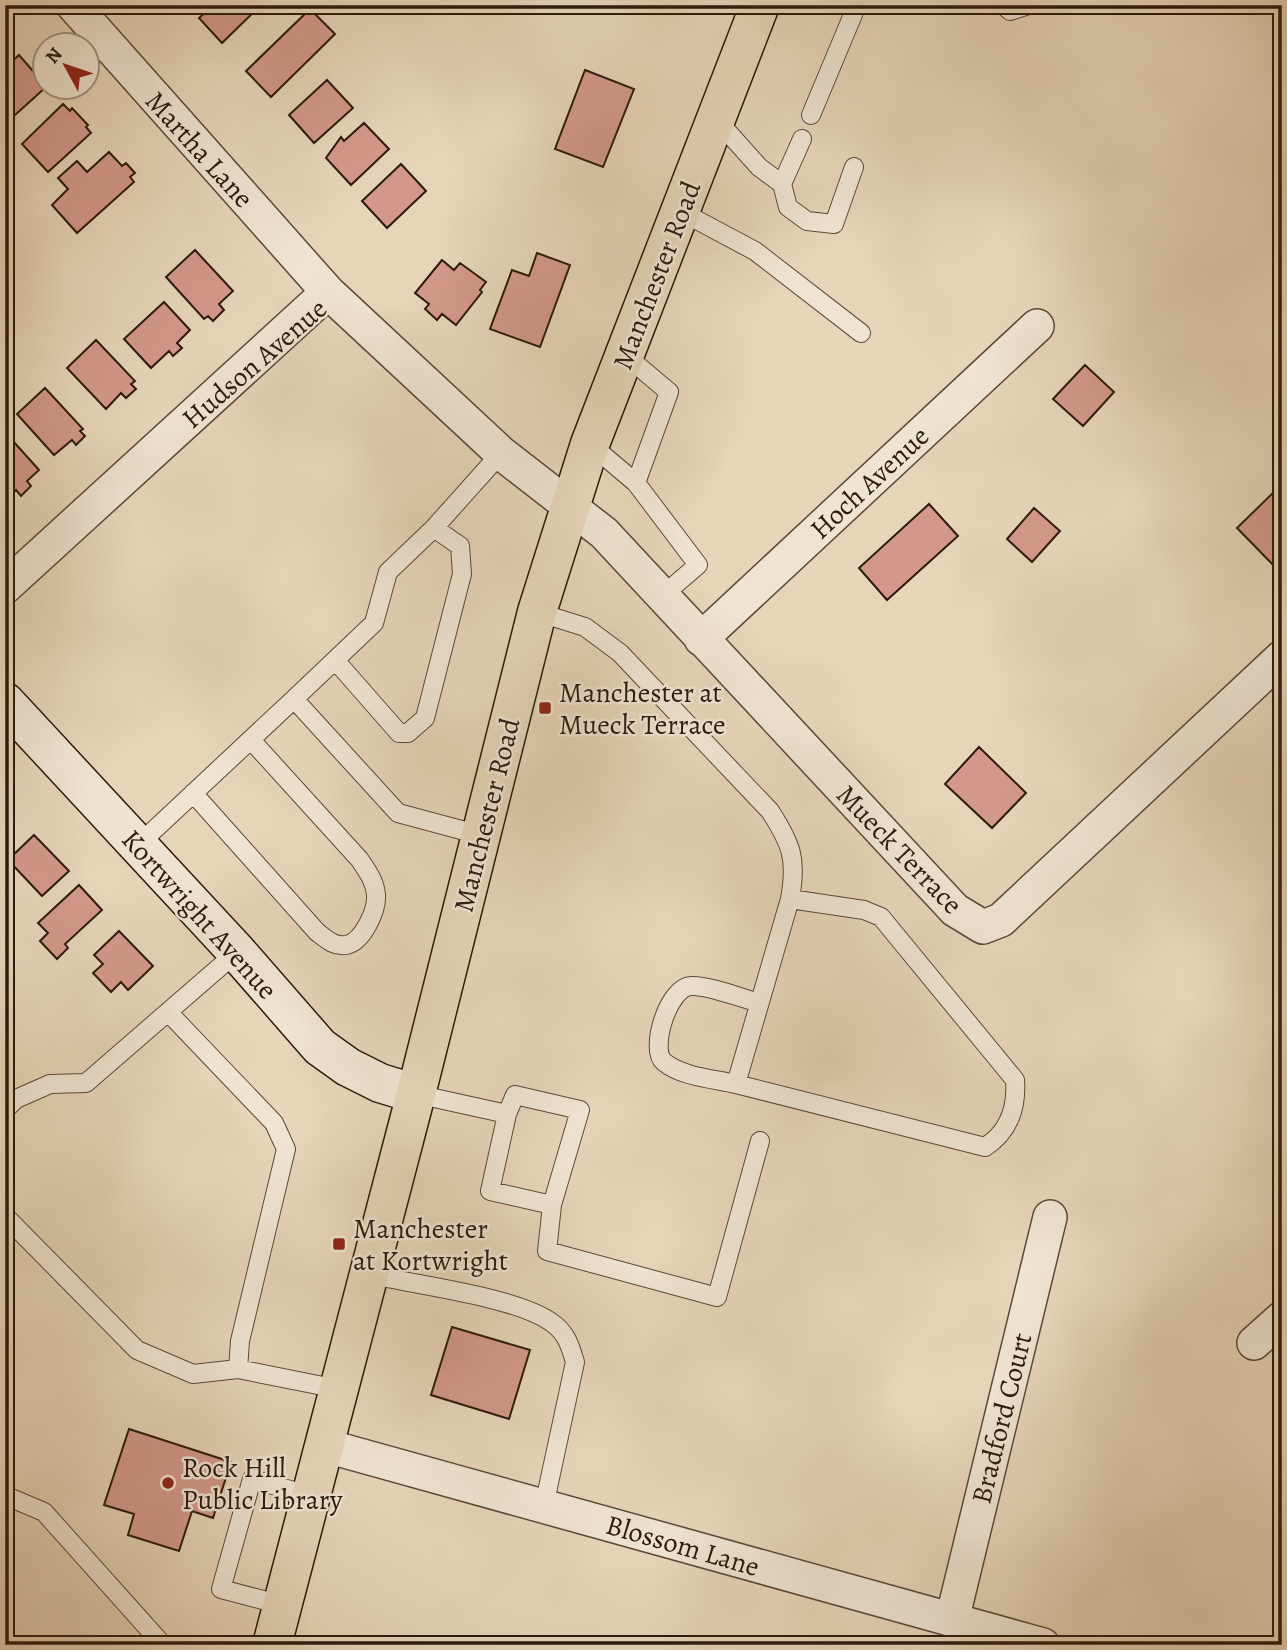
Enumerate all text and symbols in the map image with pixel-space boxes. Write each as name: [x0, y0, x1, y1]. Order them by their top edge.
north arrow: [32, 32, 102, 102]
text: N: [39, 42, 68, 69]
street label: Martha Lane: [137, 83, 262, 216]
street label: Manchester Road: [604, 175, 711, 375]
street label: Hudson Avenue: [174, 290, 335, 437]
street label: Hoch Avenue: [802, 418, 938, 548]
place label: Manchester at Mueck Terrace: [559, 674, 726, 744]
marker: Manchester at Mueck Terrace: [537, 700, 553, 716]
street label: Manchester Road: [444, 713, 530, 916]
street label: Mueck Terrace: [828, 777, 971, 923]
street label: Kortwright Avenue: [113, 822, 286, 1008]
place label: Manchester at Kortwright: [353, 1210, 508, 1280]
marker: Manchester at Kortwright: [331, 1236, 347, 1252]
street label: Bradford Court: [962, 1329, 1042, 1508]
place label: Rock Hill Public Library: [182, 1449, 343, 1519]
marker: Rock Hill Public Library: [160, 1475, 176, 1491]
street label: Blossom Lane: [602, 1506, 764, 1586]

